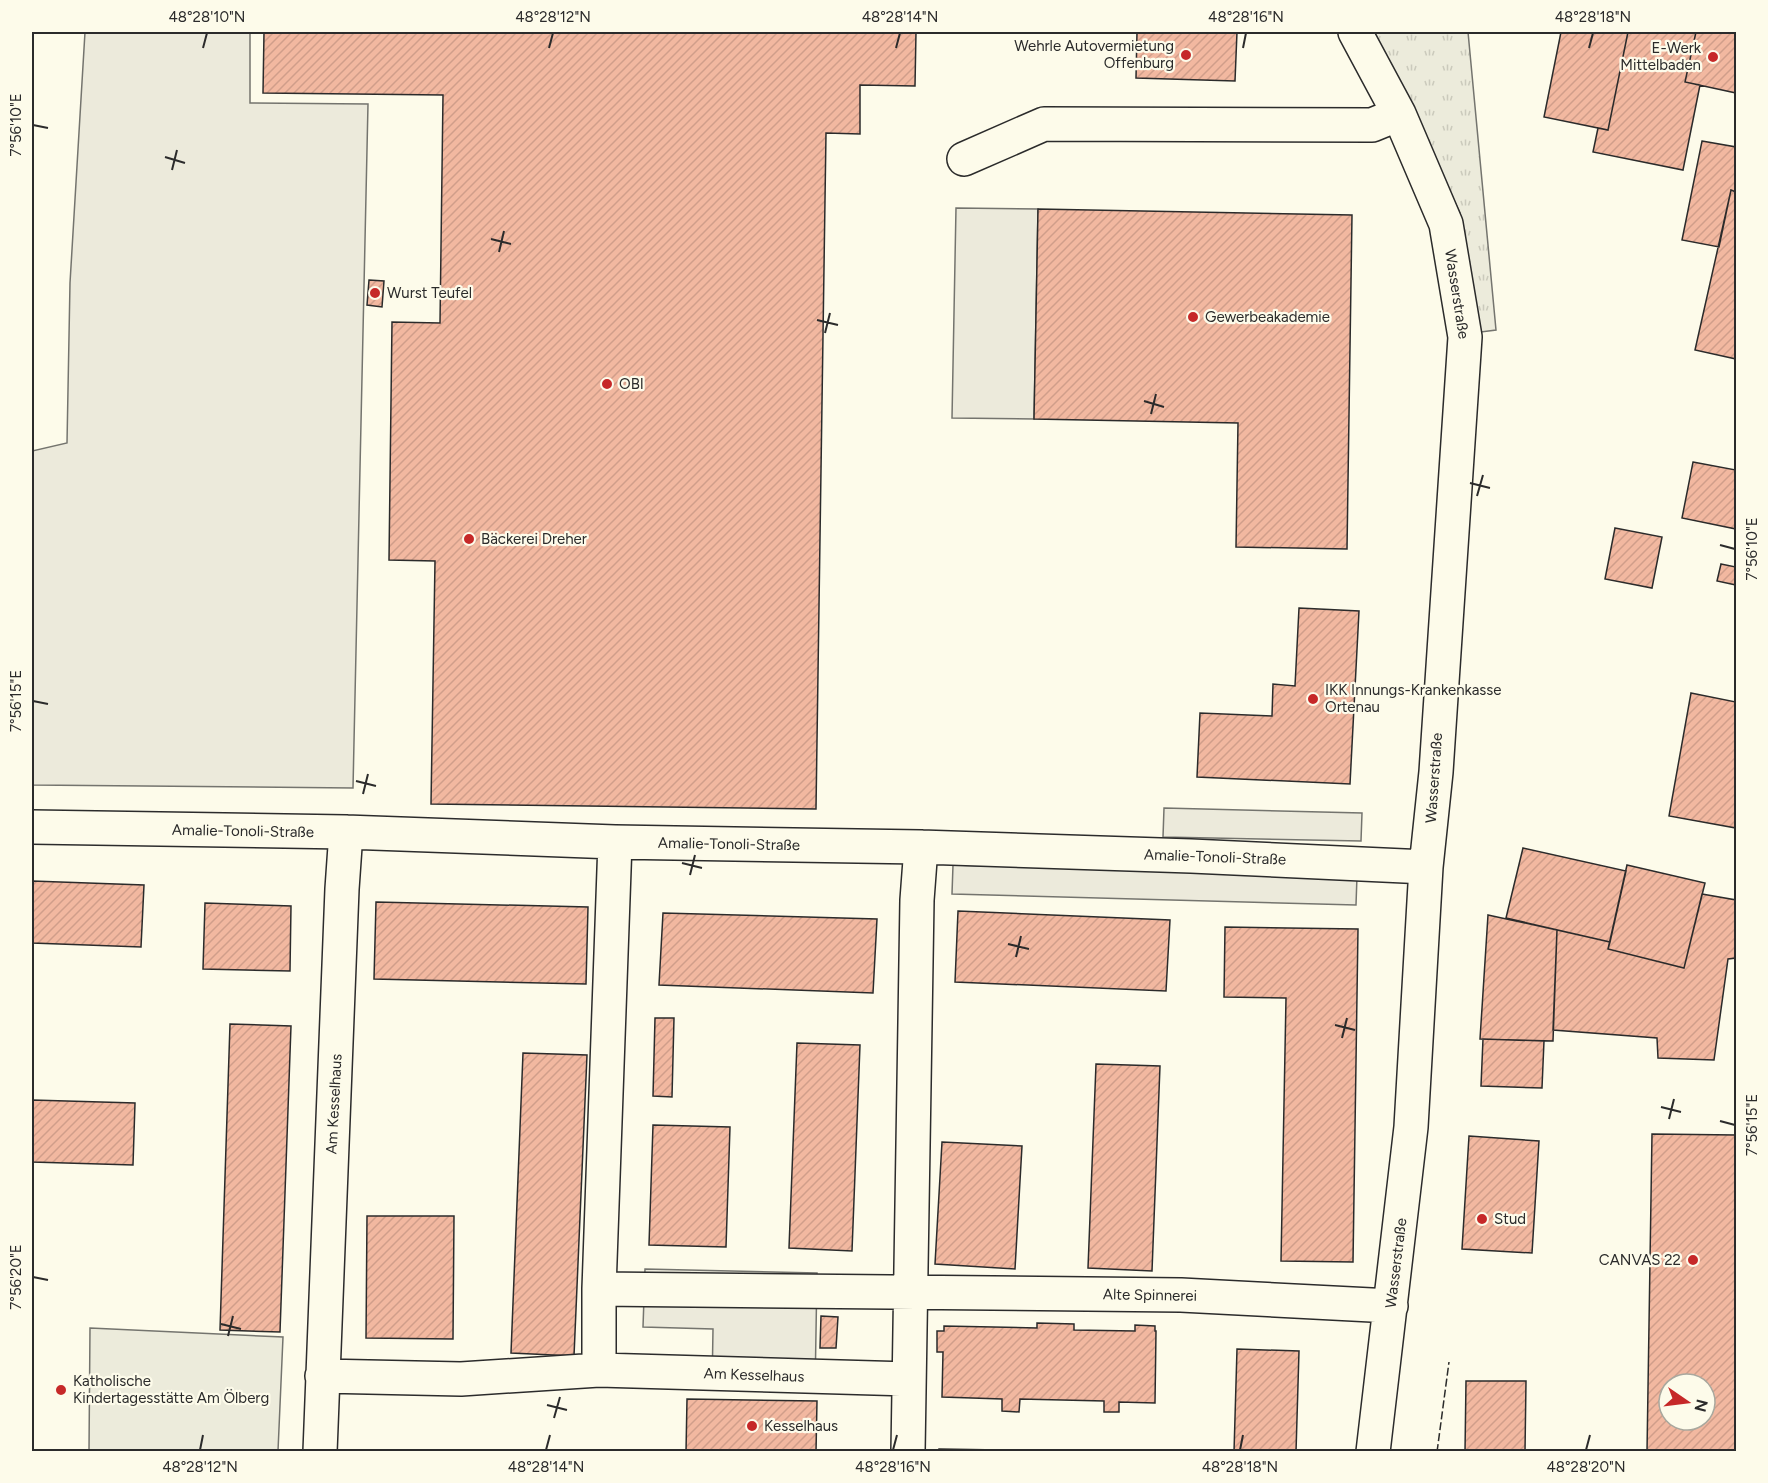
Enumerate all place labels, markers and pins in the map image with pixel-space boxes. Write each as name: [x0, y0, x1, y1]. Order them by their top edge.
place label: Wehrle Autovermietung Offenburg: [1014, 37, 1174, 72]
place label: E-Werk Mittelbaden: [1620, 39, 1702, 74]
marker: Wehrle Autovermietung Offenburg: [1179, 48, 1193, 62]
marker: E-Werk Mittelbaden: [1706, 50, 1720, 64]
place label: Wurst Teufel: [387, 284, 472, 302]
marker: Wurst Teufel: [368, 286, 382, 300]
place label: Gewerbeakademie: [1205, 308, 1330, 326]
marker: Gewerbeakademie: [1186, 310, 1200, 324]
place label: OBI: [619, 375, 644, 393]
marker: OBI: [600, 377, 614, 391]
place label: Bäckerei Dreher: [481, 530, 587, 548]
marker: Bäckerei Dreher: [462, 532, 476, 546]
place label: IKK Innungs-Krankenkasse Ortenau: [1325, 681, 1501, 716]
marker: IKK Innungs-Krankenkasse Ortenau: [1306, 692, 1320, 706]
place label: Stud: [1494, 1210, 1526, 1228]
marker: Stud: [1475, 1212, 1489, 1226]
place label: CANVAS 22: [1599, 1251, 1681, 1269]
marker: CANVAS 22: [1686, 1253, 1700, 1267]
place label: Katholische Kindertagesstätte Am Ölberg: [73, 1372, 269, 1407]
marker: Katholische Kindertagesstätte Am Ölberg: [54, 1383, 68, 1397]
place label: Kesselhaus: [764, 1417, 838, 1435]
marker: Kesselhaus: [745, 1419, 759, 1433]

